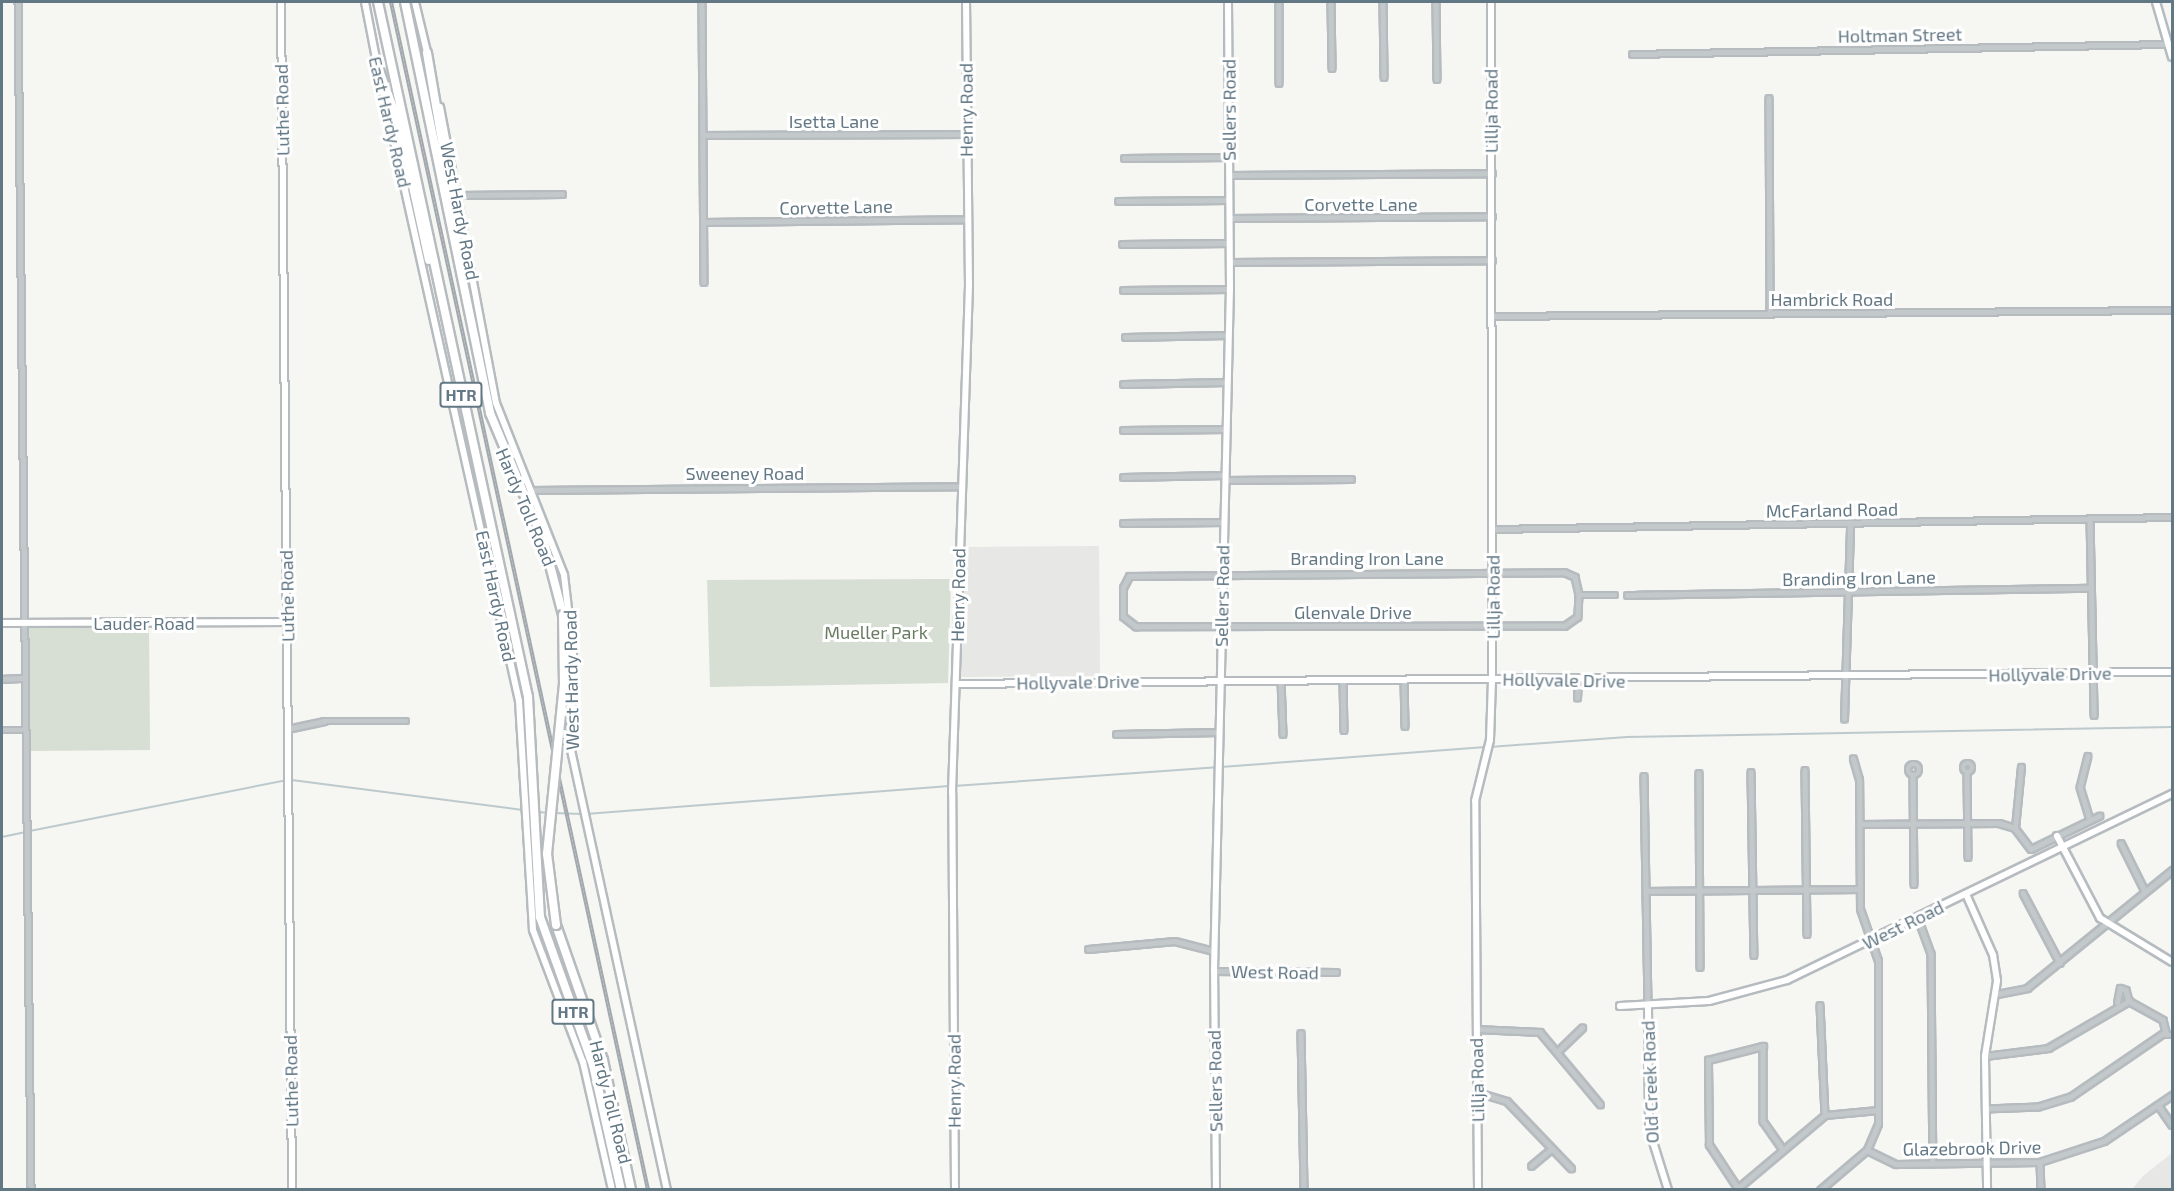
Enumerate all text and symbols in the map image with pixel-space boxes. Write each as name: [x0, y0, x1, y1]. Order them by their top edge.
street label: Holtman Street: [1838, 23, 1962, 47]
street label: East Hardy Road: [364, 54, 416, 190]
street label: Sellers Road: [1218, 59, 1240, 161]
street label: Henry Road: [955, 63, 977, 157]
street label: Luthe Road: [270, 64, 294, 156]
street label: Lillja Road: [1480, 69, 1502, 153]
street label: Isetta Lane: [789, 110, 879, 132]
street label: West Hardy Road: [436, 140, 484, 282]
street label: Corvette Lane: [1304, 193, 1418, 215]
street label: Corvette Lane: [779, 195, 893, 219]
street label: Hambrick Road: [1770, 288, 1894, 310]
road number: HTR: [438, 382, 484, 408]
street label: Hardy Toll Road: [491, 444, 561, 570]
street label: Sweeney Road: [685, 462, 805, 484]
street label: McFarland Road: [1766, 498, 1898, 522]
street label: East Hardy Road: [471, 528, 521, 664]
street label: Sellers Road: [1210, 545, 1234, 647]
street label: Branding Iron Lane: [1290, 547, 1444, 569]
street label: Henry Road: [946, 548, 970, 642]
street label: Luthe Road: [275, 550, 299, 642]
street label: Lillja Road: [1482, 555, 1504, 639]
street label: Branding Iron Lane: [1782, 566, 1936, 590]
street label: Glenvale Drive: [1294, 601, 1412, 623]
street label: West Hardy Road: [559, 609, 583, 751]
street label: Lauder Road: [93, 612, 195, 634]
park label: Mueller Park: [824, 621, 928, 643]
street label: Hollyvale Drive: [1988, 662, 2112, 686]
street label: Hollyvale Drive: [1502, 668, 1626, 692]
street label: Hollyvale Drive: [1016, 670, 1140, 694]
street label: West Road: [1859, 896, 1947, 954]
street label: West Road: [1231, 960, 1319, 984]
road number: HTR: [550, 999, 596, 1025]
street label: Old Creek Road: [1637, 1020, 1663, 1144]
street label: Sellers Road: [1203, 1030, 1227, 1132]
street label: Henry Road: [943, 1034, 965, 1128]
street label: Luthe Road: [279, 1035, 303, 1127]
street label: Hardy Toll Road: [585, 1037, 637, 1167]
street label: Lillja Road: [1465, 1038, 1489, 1122]
street label: Glazebrook Drive: [1902, 1136, 2042, 1160]

